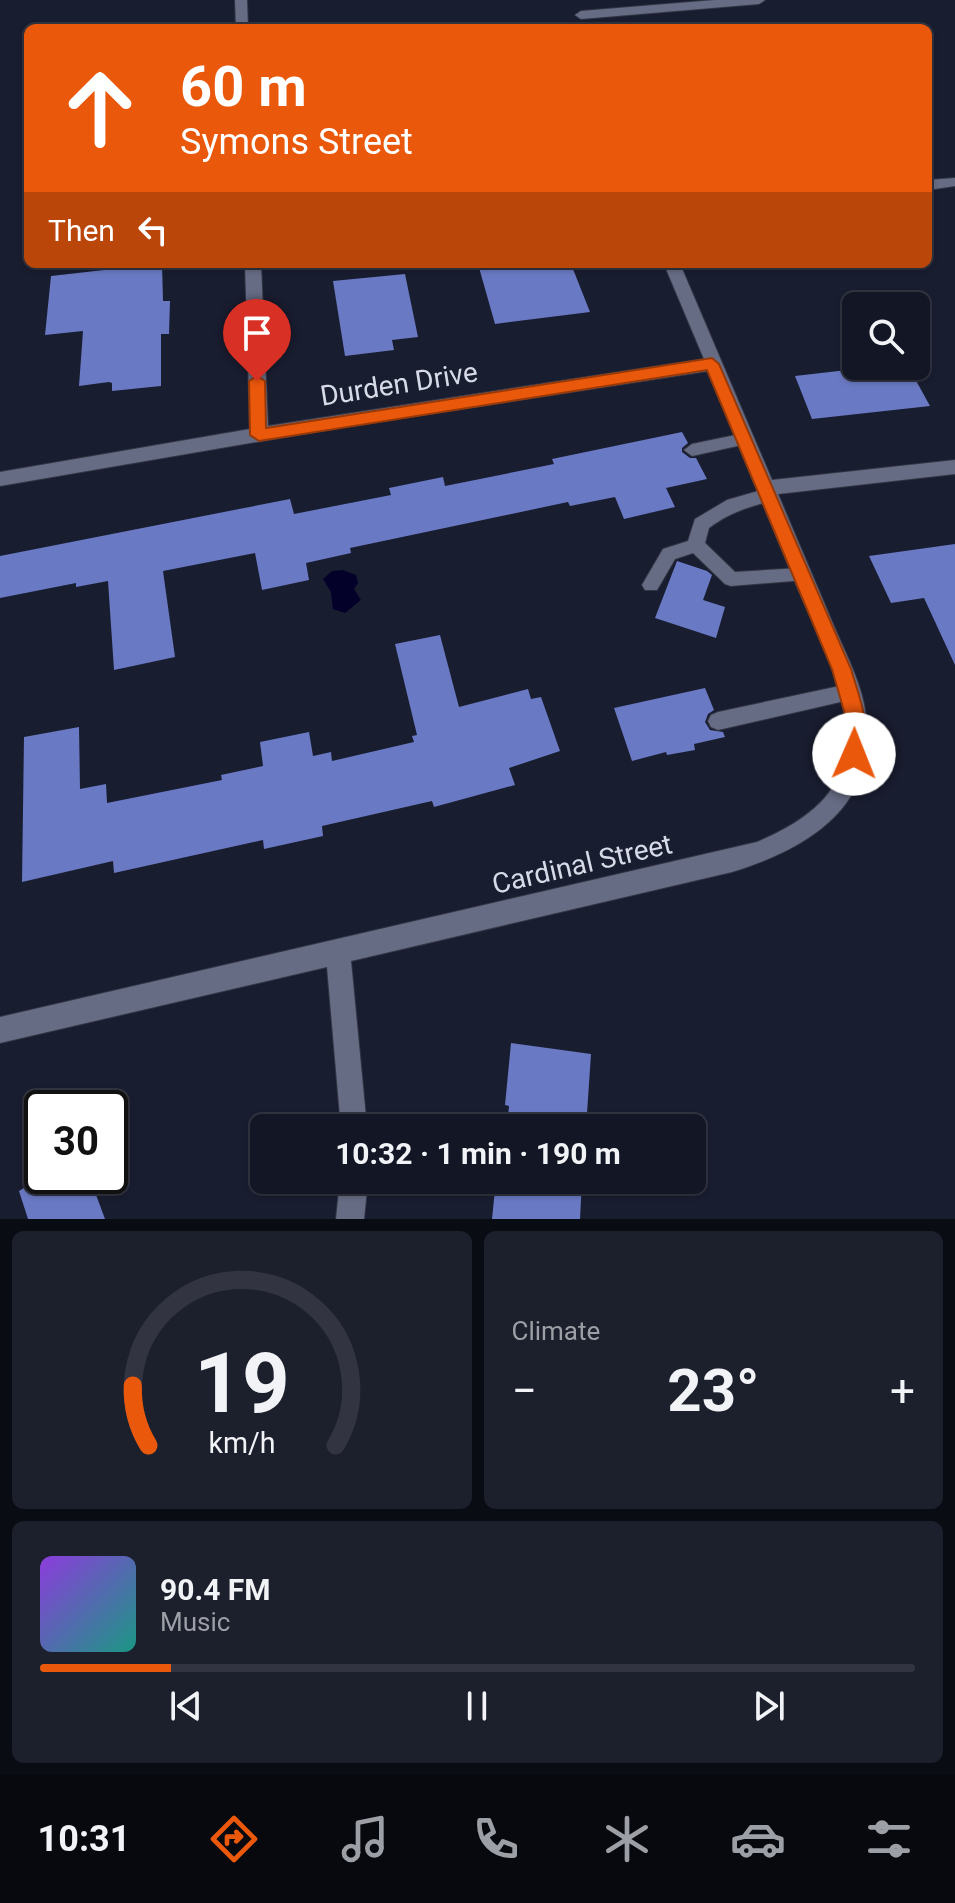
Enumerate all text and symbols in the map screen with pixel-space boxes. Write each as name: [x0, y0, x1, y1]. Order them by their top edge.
text: 60 m: [180, 54, 307, 120]
icon: ahead: [48, 56, 152, 160]
text: Symons Street: [180, 121, 413, 163]
icon: left: [131, 208, 175, 252]
text: Then: [48, 213, 115, 248]
map controls: [842, 292, 930, 380]
button: search: [842, 292, 930, 380]
pin: [223, 299, 291, 381]
icon: arrive: [235, 311, 279, 355]
street label: Durden Drive: [318, 355, 480, 413]
position arrow: [812, 712, 896, 796]
street label: Cardinal Street: [489, 827, 675, 901]
speed limit sign: 30: [24, 1090, 128, 1194]
text: 10:32 · 1 min · 190 m: [335, 1136, 621, 1171]
text: Climate: [512, 1316, 600, 1346]
text: 19: [194, 1335, 289, 1432]
text: 23°: [667, 1355, 759, 1426]
text: −: [512, 1365, 537, 1417]
text: +: [890, 1365, 915, 1417]
text: km/h: [208, 1426, 275, 1460]
text: 90.4 FM: [160, 1572, 271, 1607]
text: Music: [160, 1607, 230, 1637]
icon: previous: [164, 1684, 208, 1728]
icon: pause: [455, 1684, 499, 1728]
icon: next: [747, 1684, 791, 1728]
icon: directions: [206, 1811, 262, 1867]
icon: music: [337, 1811, 393, 1867]
icon: phone: [468, 1811, 524, 1867]
icon: climate: [599, 1811, 655, 1867]
icon: car: [730, 1811, 786, 1867]
icon: filters: [861, 1811, 917, 1867]
text: 10:31: [38, 1818, 130, 1860]

